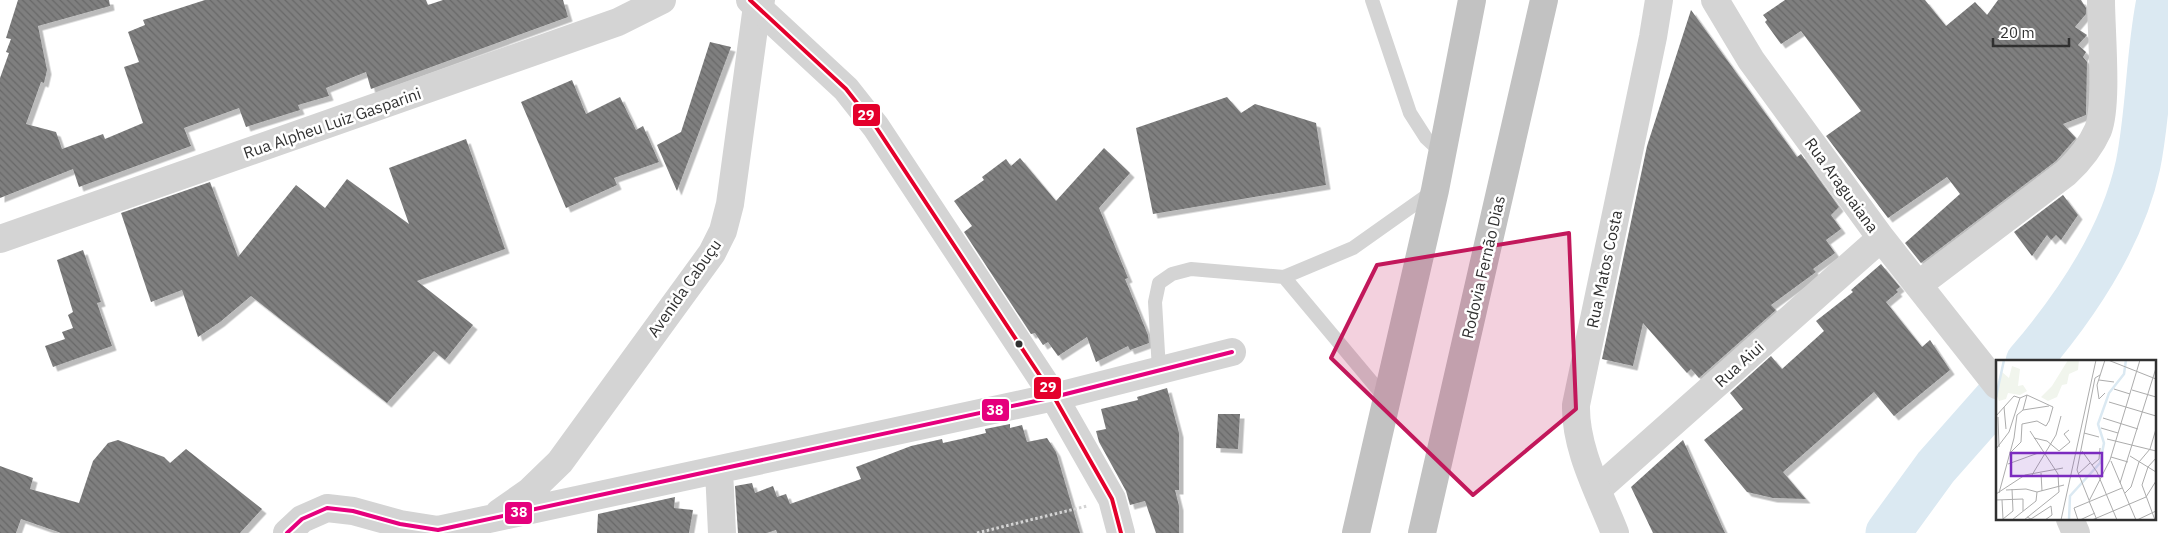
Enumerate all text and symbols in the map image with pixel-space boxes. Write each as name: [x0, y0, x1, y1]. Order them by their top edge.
scale bar: [1993, 15, 2069, 47]
text: 20 m: [2000, 23, 2035, 42]
street label: Rua Alpheu Luiz Gasparini: [240, 83, 424, 163]
line badge: 29: [852, 103, 881, 127]
text: 29: [858, 106, 874, 124]
street label: Rua Araguaiana: [1801, 134, 1883, 237]
street label: Rodovia Fernão Dias: [1457, 194, 1509, 340]
street label: Rua Matos Costa: [1582, 208, 1626, 330]
street label: Avenida Cabuçu: [643, 235, 725, 341]
street label: Rua Aiui: [1710, 337, 1768, 391]
unlabelled marker: [1014, 339, 1024, 349]
inset map: [1996, 360, 2156, 520]
line badge: 29: [1033, 376, 1062, 400]
text: 29: [1040, 378, 1056, 396]
line badge: 38: [981, 398, 1010, 422]
text: 38: [987, 401, 1003, 419]
line badge: 38: [504, 501, 533, 525]
text: 38: [511, 503, 527, 521]

